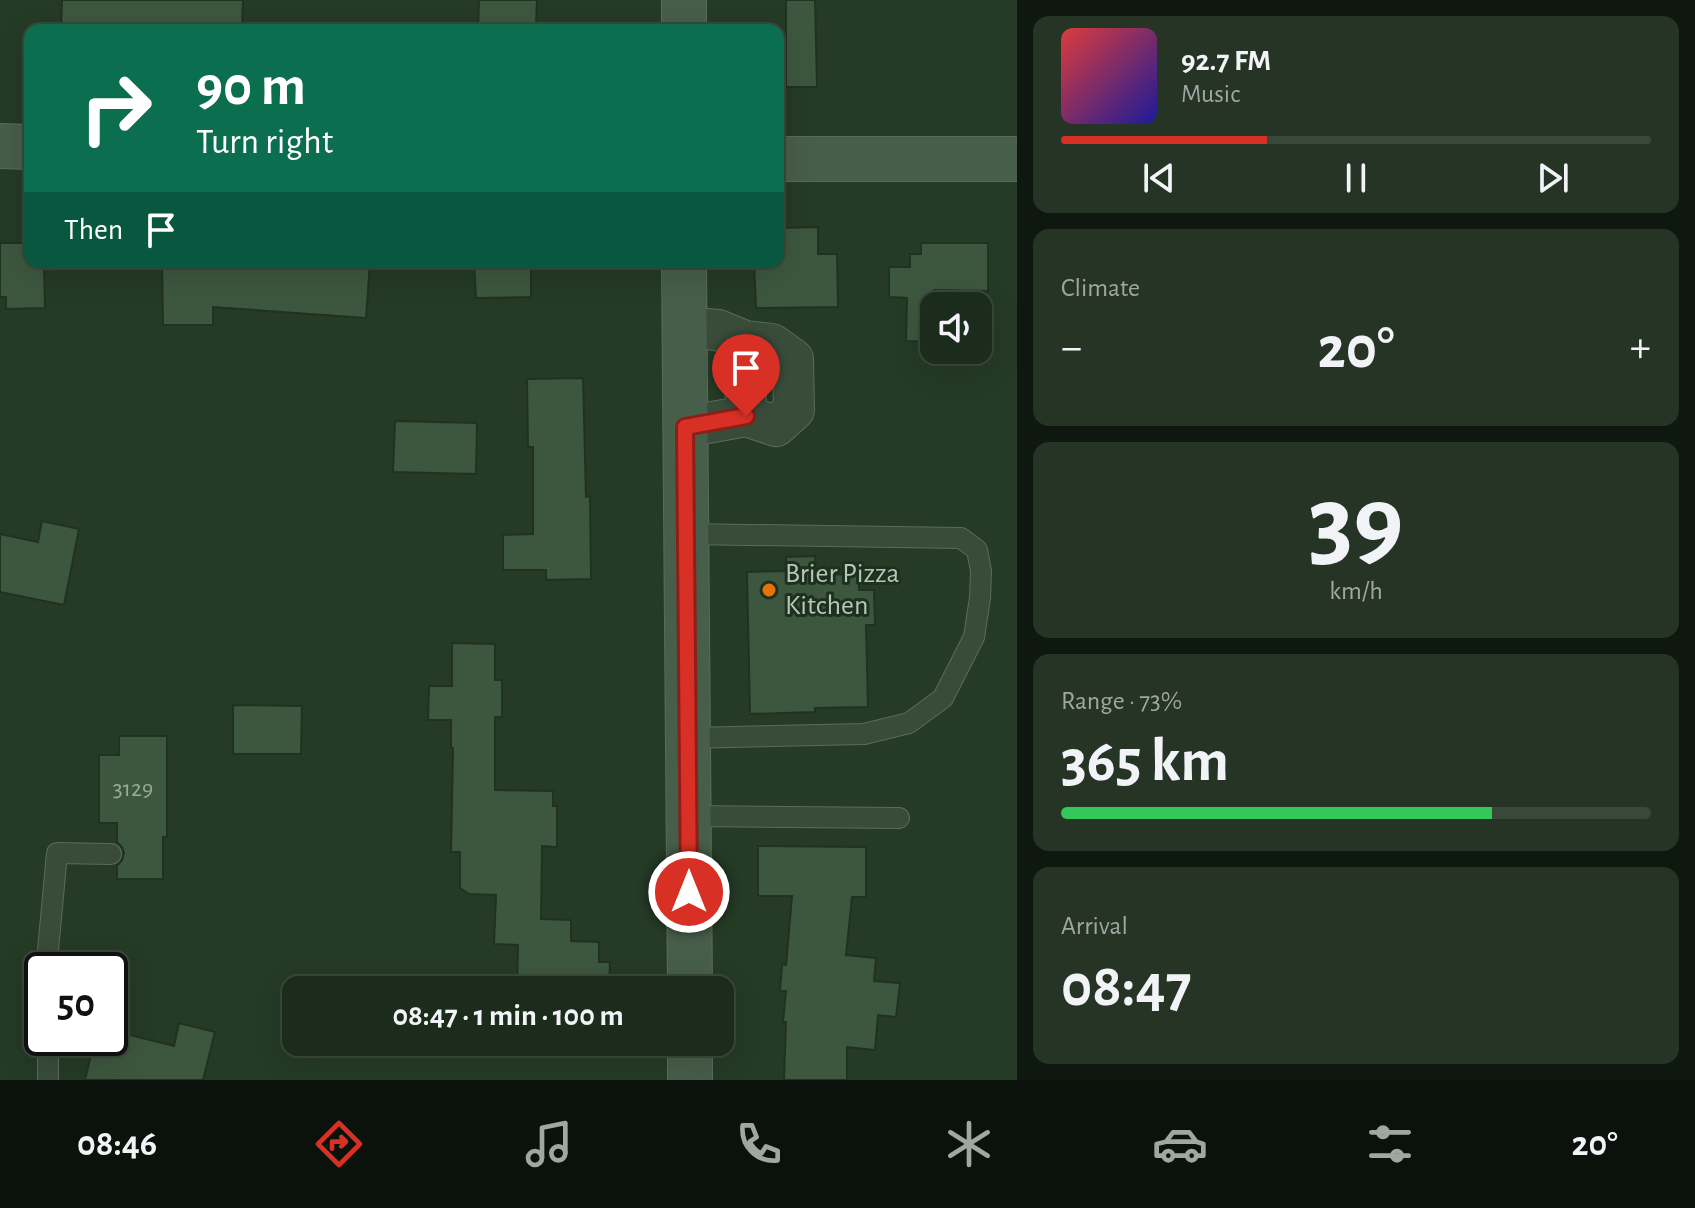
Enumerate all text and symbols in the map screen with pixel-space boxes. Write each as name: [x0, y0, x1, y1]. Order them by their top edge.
text: 92.7 FM: [1181, 46, 1271, 76]
icon: right: [64, 56, 168, 160]
text: 90 m: [196, 59, 306, 115]
text: Music: [1181, 81, 1240, 107]
text: Turn right: [196, 124, 333, 160]
icon: previous: [1137, 156, 1181, 200]
icon: pause: [1334, 156, 1378, 200]
icon: next: [1531, 156, 1575, 200]
icon: arrive: [139, 208, 183, 252]
text: Then: [64, 215, 123, 245]
text: Climate: [1061, 275, 1140, 301]
map controls: [920, 292, 992, 364]
button: sound: [920, 292, 992, 364]
text: 20°: [1317, 319, 1395, 379]
text: −: [1061, 326, 1082, 370]
text: +: [1630, 326, 1651, 370]
pin: [712, 334, 780, 416]
icon: arrive: [724, 346, 768, 390]
text: 39: [1308, 472, 1404, 576]
place label: Brier Pizza Kitchen: [785, 560, 900, 620]
text: km/h: [1329, 578, 1383, 604]
marker: Brier Pizza Kitchen: [760, 581, 778, 599]
text: Range · 73%: [1061, 688, 1182, 714]
text: 365 km: [1061, 732, 1229, 792]
house number: 3129: [113, 777, 153, 801]
position arrow: [647, 850, 731, 934]
text: Arrival: [1061, 913, 1128, 939]
speed limit sign: 50: [24, 952, 128, 1056]
text: 08:47: [1061, 957, 1192, 1017]
text: 08:47 · 1 min · 100 m: [392, 1001, 624, 1031]
icon: directions: [311, 1116, 367, 1172]
icon: music: [521, 1116, 577, 1172]
icon: phone: [731, 1116, 787, 1172]
icon: climate: [941, 1116, 997, 1172]
icon: car: [1152, 1116, 1208, 1172]
icon: filters: [1362, 1116, 1418, 1172]
text: 08:46: [77, 1126, 157, 1162]
text: 20°: [1572, 1126, 1618, 1162]

